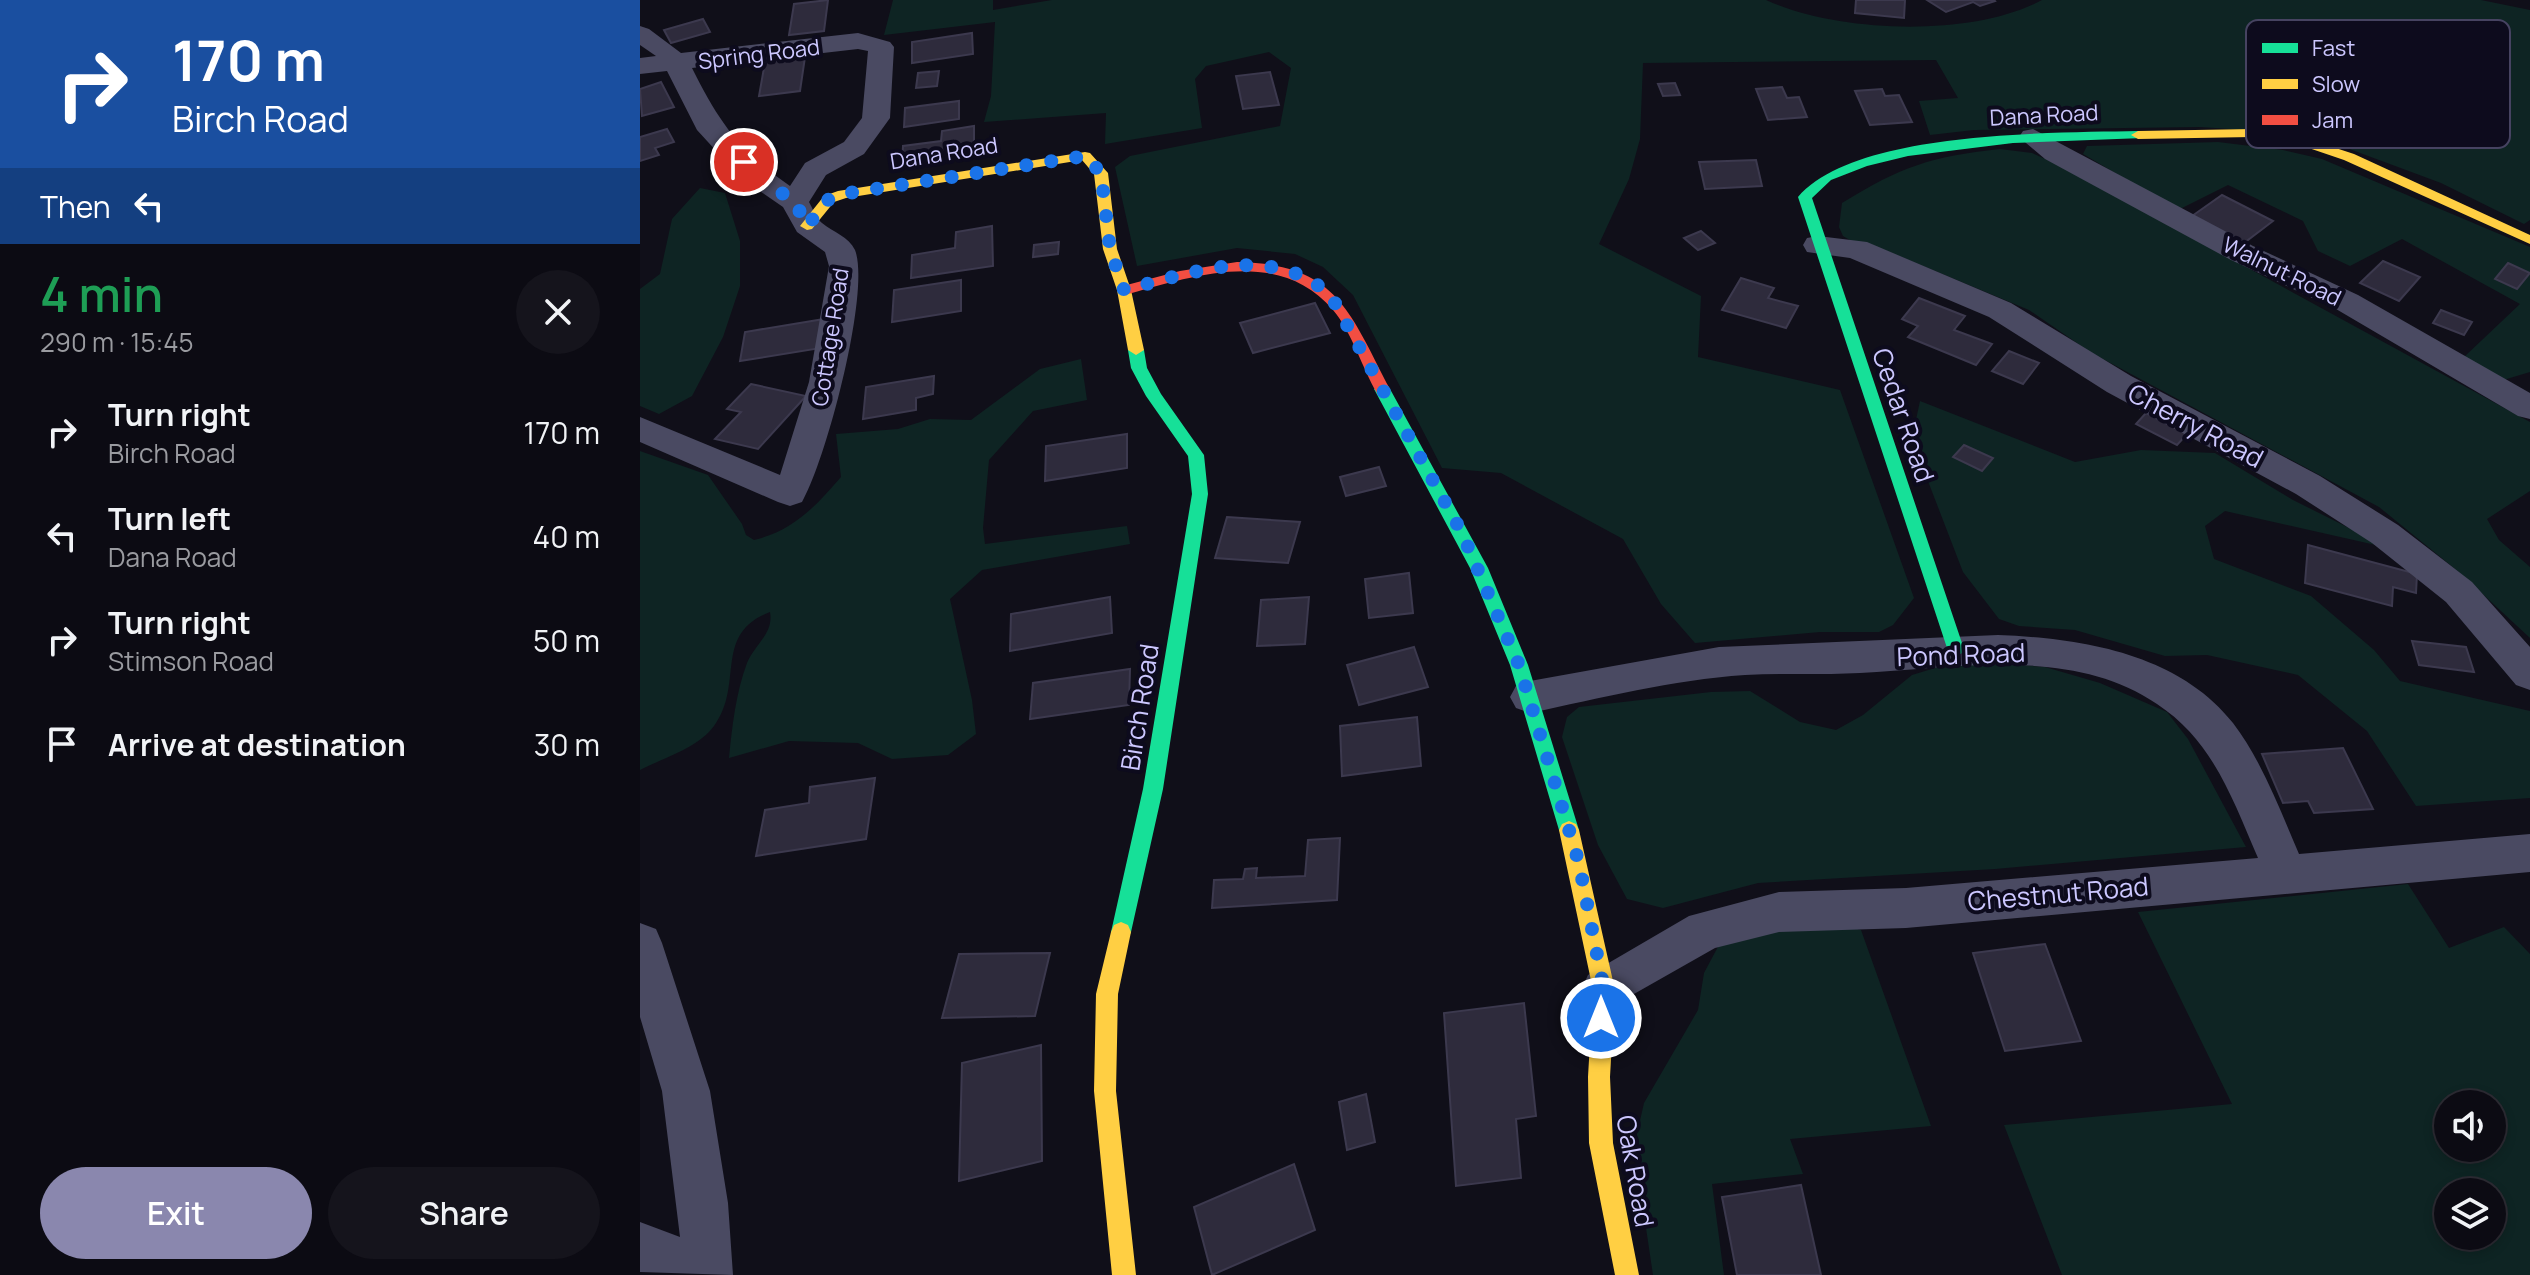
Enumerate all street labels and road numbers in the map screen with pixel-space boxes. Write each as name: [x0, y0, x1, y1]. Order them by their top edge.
street label: Spring Road: [696, 32, 822, 76]
street label: Dana Road: [1989, 97, 2099, 133]
street label: Dana Road: [888, 130, 1000, 176]
street label: Walnut Road: [2218, 229, 2346, 313]
street label: Cottage Road: [804, 266, 856, 408]
street label: Cedar Road: [1864, 343, 1944, 487]
street label: Cherry Road: [2122, 374, 2270, 476]
street label: Pond Road: [1896, 634, 2026, 674]
street label: Birch Road: [1111, 641, 1167, 773]
street label: Chestnut Road: [1966, 867, 2150, 919]
street label: Oak Road: [1608, 1112, 1664, 1230]

